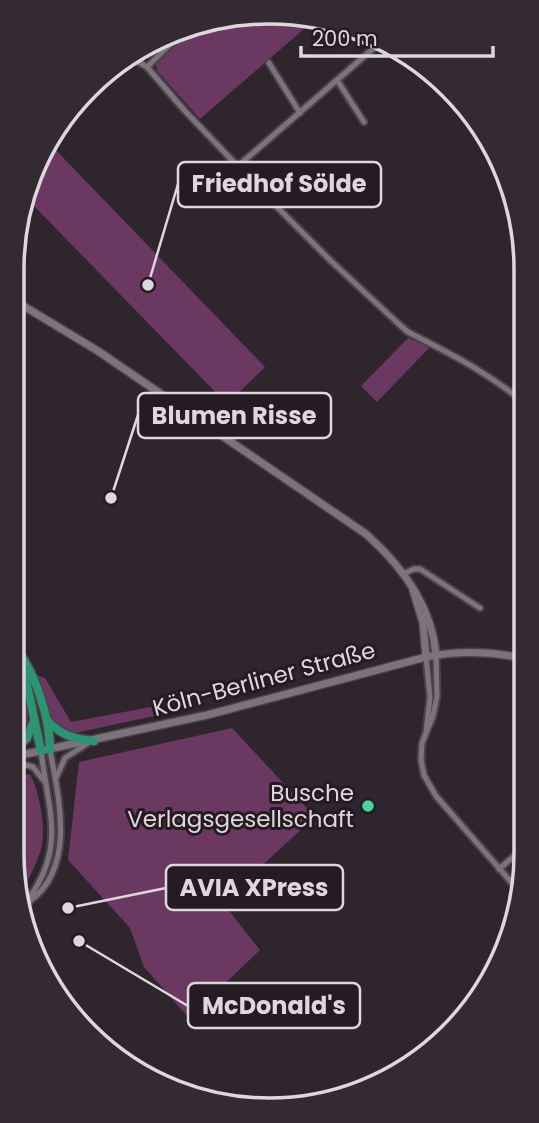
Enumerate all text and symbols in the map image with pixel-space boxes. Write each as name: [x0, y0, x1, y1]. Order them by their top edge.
scale bar: [301, 14, 494, 58]
text: 200 m: [312, 24, 378, 53]
callout: Friedhof Sölde: [178, 162, 381, 207]
text: Friedhof Sölde: [192, 167, 367, 200]
callout: Blumen Risse: [138, 393, 331, 438]
text: Blumen Risse: [152, 399, 317, 432]
street label: Köln-Berliner Straße: [149, 634, 379, 724]
place label: Busche Verlagsgesellschaft: [127, 777, 354, 835]
marker: Busche Verlagsgesellschaft: [360, 798, 376, 814]
callout: AVIA XPress: [166, 865, 343, 910]
text: AVIA XPress: [179, 871, 329, 904]
callout: McDonald's: [188, 983, 360, 1028]
text: McDonald's: [202, 989, 346, 1022]

